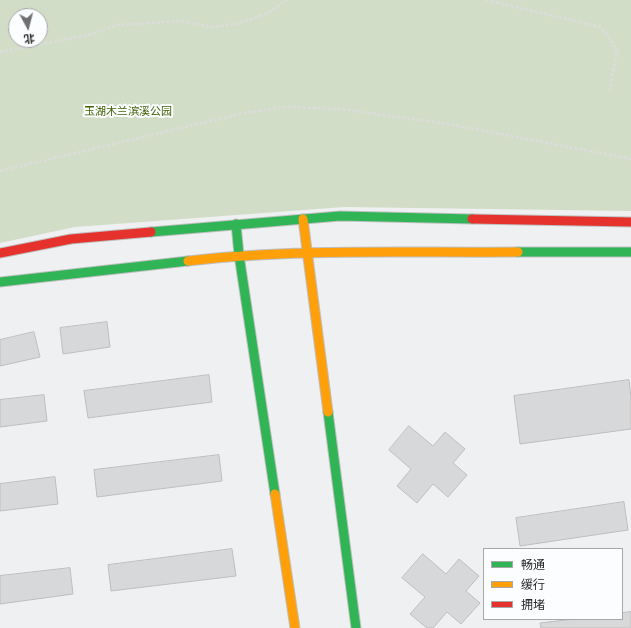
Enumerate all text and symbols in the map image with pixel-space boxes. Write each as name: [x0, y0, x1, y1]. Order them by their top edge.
north arrow: [8, 8, 48, 48]
text: 北: [23, 31, 36, 48]
park label: 玉湖木兰滨溪公园: [84, 105, 172, 119]
legend: [483, 548, 623, 620]
text: 畅通: [521, 556, 545, 573]
text: 缓行: [521, 576, 545, 593]
text: 拥堵: [521, 596, 545, 613]

